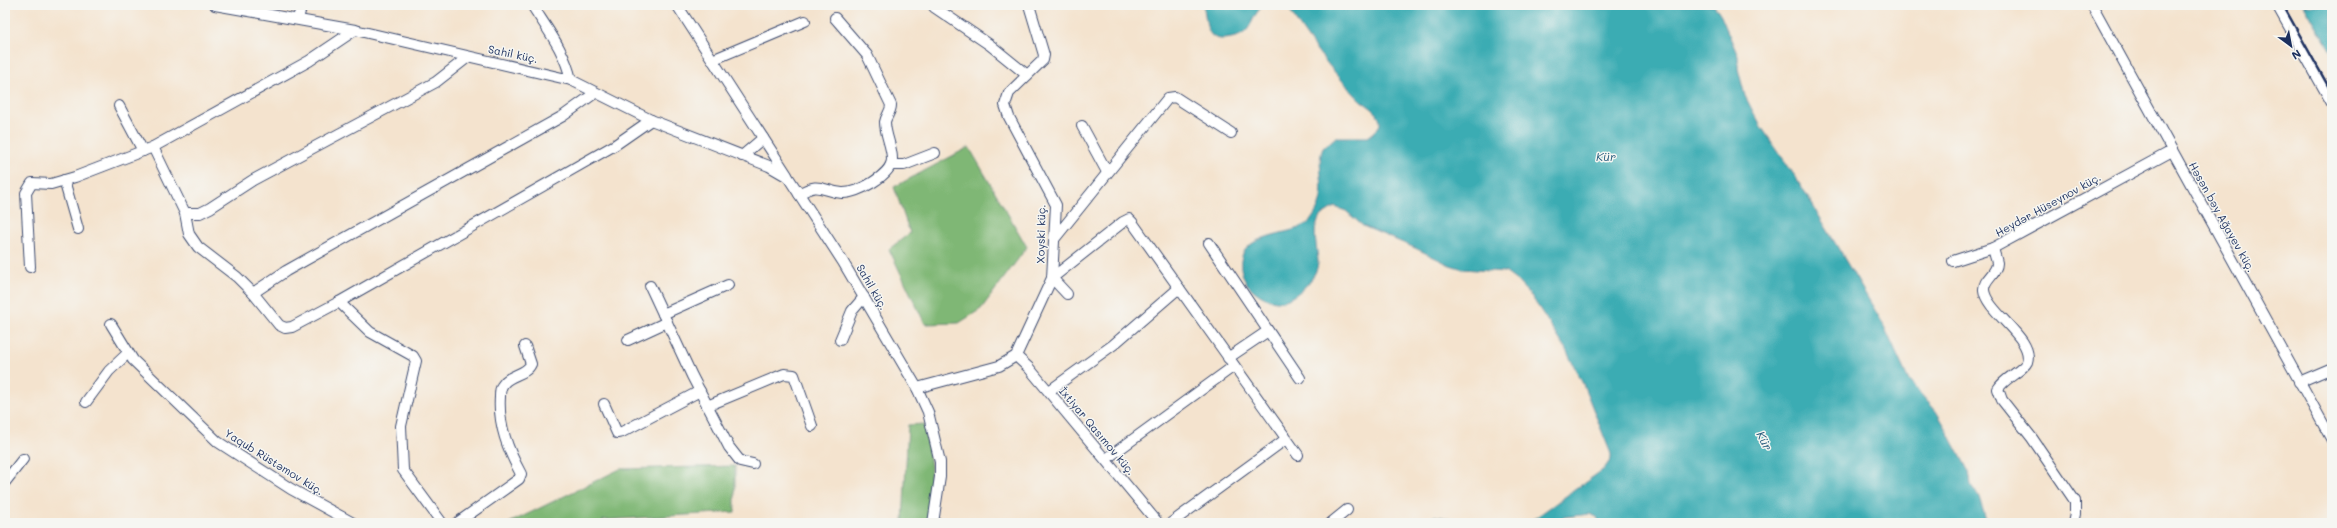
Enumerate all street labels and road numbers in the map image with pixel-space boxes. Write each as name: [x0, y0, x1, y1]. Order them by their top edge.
street label: Sahil küç.: [487, 41, 539, 66]
street label: Həsən bəy Ağayev küç.: [2186, 159, 2259, 275]
street label: Heydər Hüseynov küç.: [1992, 169, 2103, 240]
street label: Xoyski küç.: [1032, 204, 1049, 264]
street label: Sahil küç.: [853, 261, 892, 312]
street label: İxtiyar Qasımov küç.: [1056, 383, 1139, 478]
street label: Yaqub Rüstəmov küç.: [222, 425, 327, 498]

